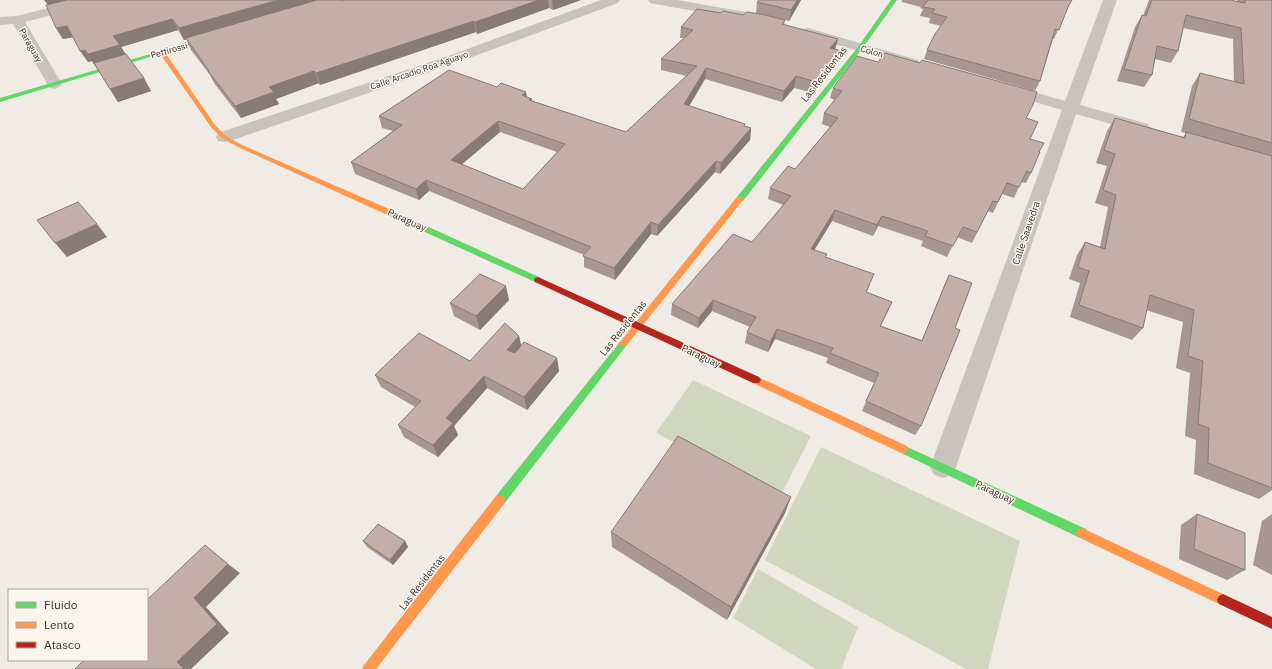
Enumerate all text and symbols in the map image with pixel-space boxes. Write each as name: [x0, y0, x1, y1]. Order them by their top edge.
street label: Paraguay: [17, 26, 45, 64]
street label: Pettirossi: [149, 39, 189, 61]
street label: Las Residentas: [798, 43, 850, 105]
street label: Colon: [859, 43, 885, 59]
street label: Calle Arcadio Roa Aguayo: [369, 48, 469, 92]
street label: Calle Saavedra: [1009, 199, 1043, 266]
street label: Paraguay: [385, 206, 429, 234]
street label: Las Residentas: [597, 298, 649, 358]
street label: Paraguay: [679, 341, 723, 371]
street label: Paraguay: [973, 477, 1017, 507]
street label: Las Residentas: [396, 551, 448, 613]
legend: [8, 589, 148, 661]
text: Fluido: [44, 597, 78, 612]
text: Lento: [44, 617, 74, 632]
text: Atasco: [44, 637, 81, 652]

